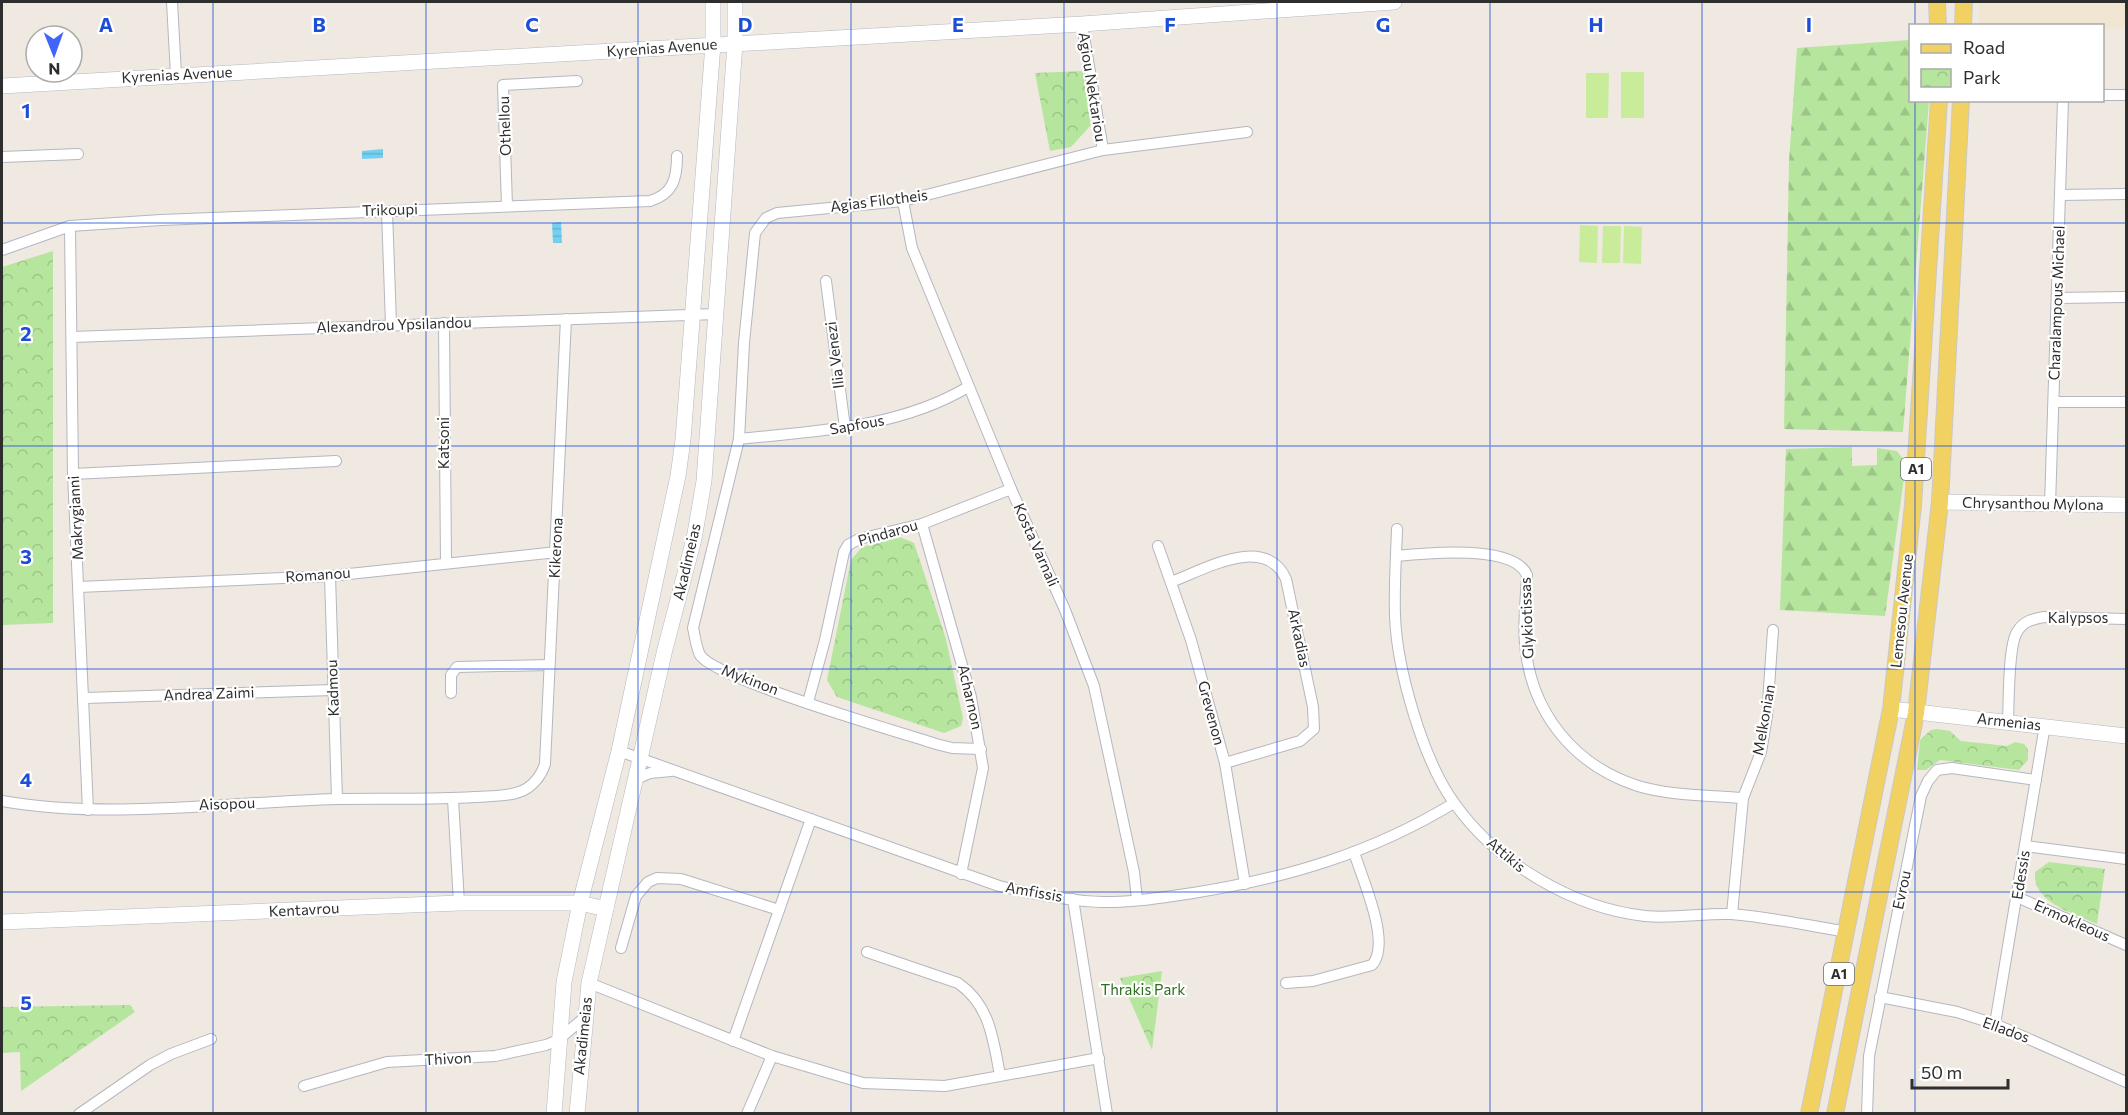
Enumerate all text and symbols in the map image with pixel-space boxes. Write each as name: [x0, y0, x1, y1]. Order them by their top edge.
text: A: [99, 12, 113, 36]
text: B: [312, 12, 326, 36]
text: C: [525, 12, 539, 36]
text: D: [738, 12, 752, 36]
text: E: [952, 12, 964, 36]
text: F: [1164, 12, 1176, 36]
text: G: [1376, 12, 1390, 36]
text: H: [1589, 12, 1604, 36]
text: I: [1806, 12, 1812, 36]
north arrow: [24, 24, 84, 84]
legend: [1909, 24, 2104, 102]
street label: Agiou Nektariou: [1075, 31, 1111, 143]
street label: Kyrenias Avenue: [606, 34, 718, 60]
text: Road: [1963, 36, 2005, 58]
text: N: [48, 60, 60, 79]
street label: Kyrenias Avenue: [121, 62, 233, 86]
text: Park: [1963, 66, 2001, 88]
street label: Othellou: [494, 96, 514, 156]
text: 1: [21, 98, 31, 122]
street label: Agias Filotheis: [829, 185, 929, 215]
street label: Trikoupi: [362, 199, 418, 219]
street label: Charalampous Michael: [2044, 225, 2068, 381]
street label: Alexandrou Ypsilandou: [316, 312, 472, 336]
street label: Ilia Venezi: [821, 320, 847, 390]
text: 2: [20, 321, 32, 345]
street label: Sapfous: [828, 410, 886, 438]
street label: Katsoni: [434, 417, 452, 469]
road number: A1: [1901, 458, 1931, 480]
street label: Makrygianni: [64, 475, 86, 561]
street label: Chrysanthou Mylona: [1962, 493, 2104, 513]
street label: Kosta Varnali: [1010, 500, 1063, 589]
street label: Pindarou: [856, 515, 920, 549]
street label: Kikerona: [544, 517, 566, 579]
street label: Akadimeias: [668, 521, 704, 602]
text: 3: [20, 544, 32, 568]
street label: Lemesou Avenue: [1886, 553, 1916, 669]
street label: Romanou: [285, 563, 351, 585]
street label: Glykiotissas: [1516, 577, 1536, 659]
street label: Arkadias: [1285, 607, 1315, 669]
street label: Kalypsos: [2048, 608, 2109, 626]
street label: Kadmou: [322, 659, 342, 717]
street label: Mykinon: [719, 660, 781, 698]
street label: Acharnon: [955, 663, 987, 731]
street label: Grevenon: [1195, 679, 1229, 747]
street label: Andrea Zaimi: [163, 682, 255, 704]
street label: Melkonian: [1748, 683, 1778, 757]
street label: Armenias: [1976, 709, 2042, 733]
text: 4: [20, 767, 32, 791]
street label: Aisopou: [199, 793, 255, 813]
street label: Attikis: [1484, 833, 1530, 876]
street label: Edessis: [2007, 849, 2033, 901]
street label: Evrou: [1888, 869, 1914, 911]
street label: Amfissis: [1004, 877, 1064, 905]
street label: Ermokleous: [2032, 895, 2113, 945]
street label: Kentavrou: [268, 898, 340, 920]
road number: A1: [1824, 963, 1854, 985]
park label: Thrakis Park: [1101, 980, 1185, 998]
text: 5: [20, 990, 32, 1014]
street label: Akadimeias: [569, 996, 595, 1076]
street label: Ellados: [1980, 1012, 2032, 1046]
street label: Thivon: [424, 1048, 472, 1068]
scale bar: [1912, 1052, 2008, 1090]
text: 50 m: [1921, 1061, 1962, 1083]

